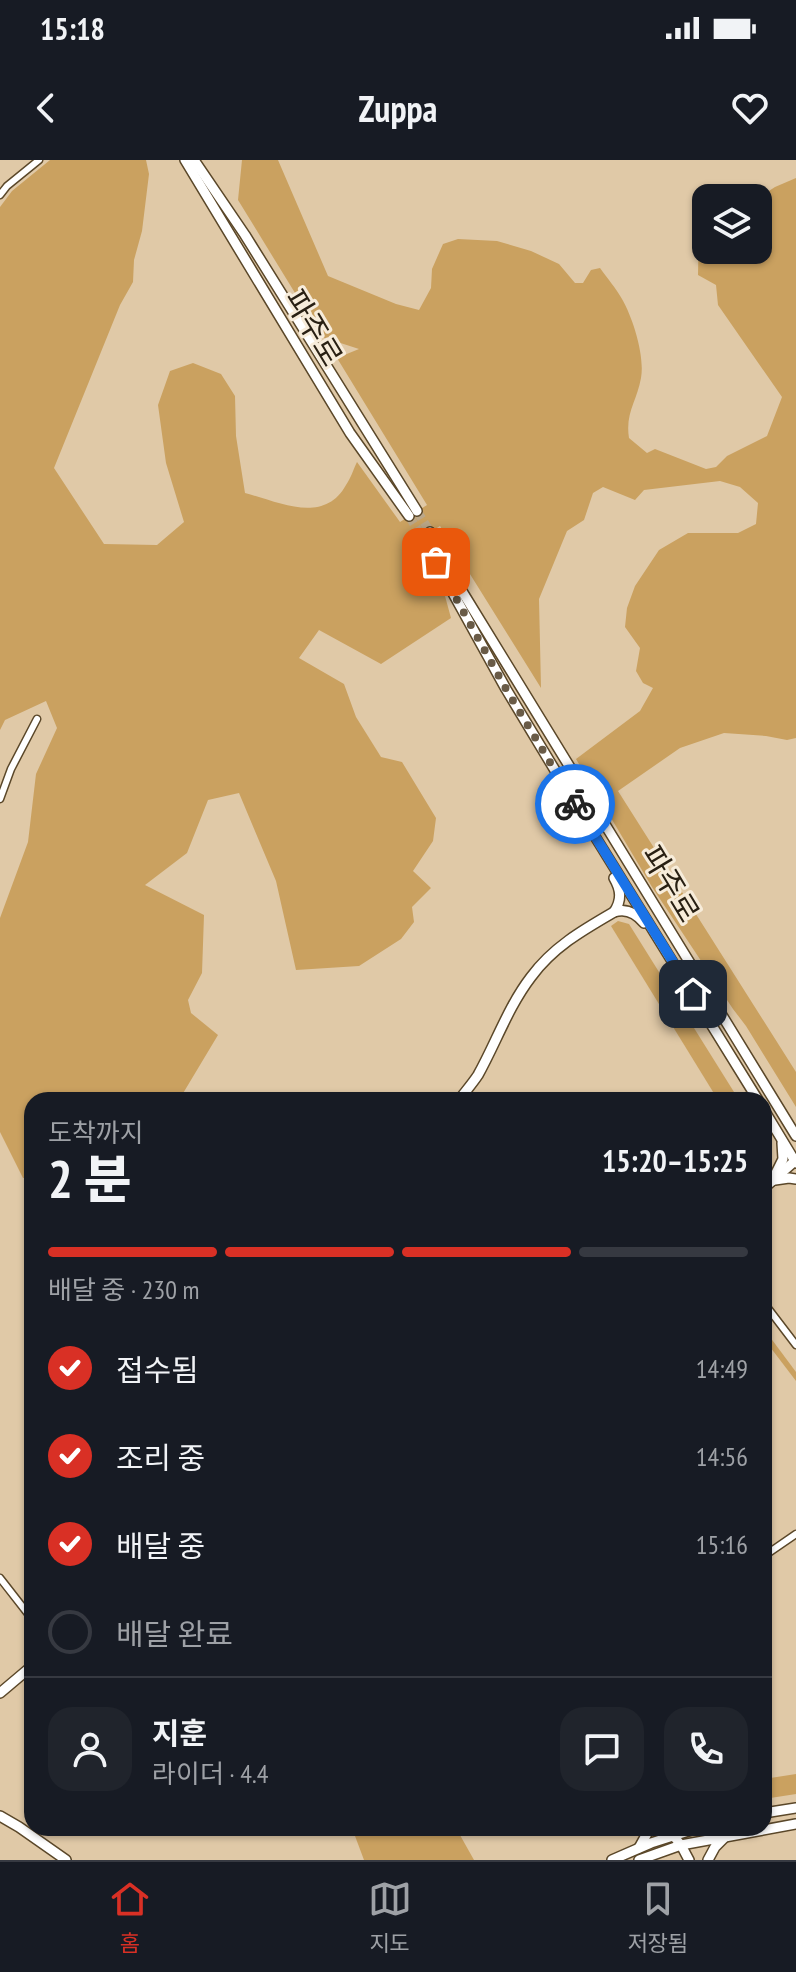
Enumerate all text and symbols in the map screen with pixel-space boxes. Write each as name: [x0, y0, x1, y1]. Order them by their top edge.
text: 15:18: [40, 9, 105, 48]
text: Zuppa: [359, 85, 437, 132]
icon: back: [24, 86, 68, 130]
icon: heart: [728, 86, 772, 130]
map controls: [692, 184, 772, 264]
button: layers: [692, 184, 772, 264]
street label: 파주로: [276, 282, 352, 373]
pin: [402, 528, 470, 596]
icon: bag: [414, 540, 458, 584]
courier: [535, 764, 615, 844]
icon: bike: [553, 782, 597, 826]
street label: 파주로: [633, 838, 709, 929]
pin: [659, 960, 727, 1028]
icon: home: [671, 972, 715, 1016]
text: 도착까지: [48, 1116, 144, 1149]
text: 15:20–15:25: [602, 1141, 748, 1180]
text: 2 분: [48, 1145, 131, 1212]
text: 배달 중 · 230 m: [48, 1273, 199, 1306]
icon: check: [48, 1346, 92, 1390]
text: 접수됨: [116, 1350, 199, 1389]
text: 14:49: [696, 1352, 748, 1385]
icon: check: [48, 1434, 92, 1478]
text: 조리 중: [116, 1438, 205, 1477]
text: 14:56: [696, 1440, 748, 1473]
icon: check: [48, 1522, 92, 1566]
text: 배달 중: [116, 1526, 205, 1565]
text: 15:16: [696, 1528, 748, 1561]
text: 배달 완료: [116, 1614, 233, 1653]
button: person: [48, 1707, 132, 1791]
button: chat: [560, 1707, 644, 1791]
button: phone: [664, 1707, 748, 1791]
text: 지훈: [152, 1713, 207, 1752]
text: 라이더 · 4.4: [152, 1757, 268, 1790]
tab: 홈: [108, 1877, 152, 1957]
tab: 지도: [368, 1877, 412, 1957]
tab: 저장됨: [627, 1877, 688, 1957]

